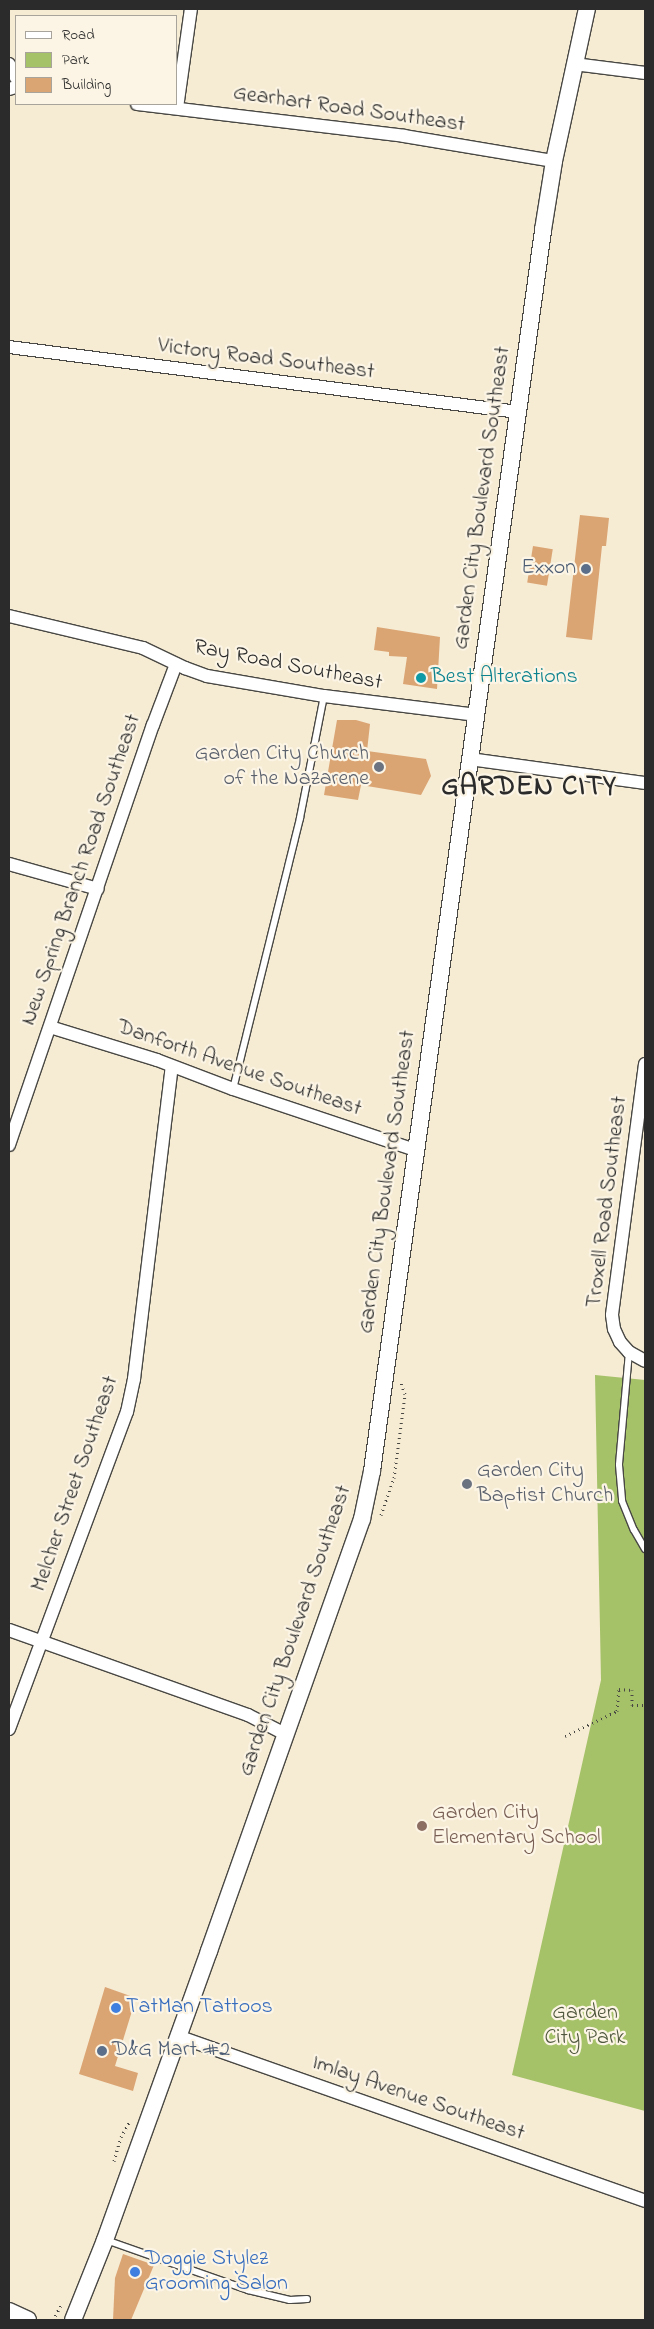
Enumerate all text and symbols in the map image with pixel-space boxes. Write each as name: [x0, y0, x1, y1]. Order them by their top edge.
legend: [15, 15, 178, 105]
text: Road: [62, 24, 95, 46]
text: Park: [62, 49, 89, 71]
text: Building: [62, 74, 111, 96]
street label: Gearhart Road Southeast: [231, 81, 467, 139]
street label: Victory Road Southeast: [156, 334, 376, 386]
street label: Garden City Boulevard Southeast: [449, 345, 517, 651]
place label: Exxon: [521, 556, 576, 582]
marker: Exxon: [580, 563, 592, 575]
street label: Ray Road Southeast: [192, 635, 384, 697]
place label: Best Alterations: [431, 665, 578, 691]
marker: Best Alterations: [415, 672, 427, 684]
street label: New Spring Branch Road Southeast: [16, 711, 148, 1029]
place label: Garden City Church of the Nazarene: [195, 741, 369, 792]
marker: Garden City Church of the Nazarene: [373, 761, 385, 773]
district label: GARDEN CITY: [440, 771, 618, 805]
street label: Danforth Avenue Southeast: [113, 1015, 365, 1123]
street label: Garden City Boulevard Southeast: [354, 1029, 422, 1335]
street label: Troxell Road Southeast: [582, 1095, 634, 1309]
street label: Melcher Street Southeast: [27, 1373, 125, 1595]
place label: Garden City Baptist Church: [477, 1458, 613, 1510]
marker: Garden City Baptist Church: [461, 1478, 473, 1490]
street label: Garden City Boulevard Southeast: [234, 1482, 358, 1780]
place label: Garden City Elementary School: [432, 1800, 601, 1852]
marker: Garden City Elementary School: [416, 1820, 428, 1832]
place label: TatMan Tattoos: [126, 1995, 273, 2021]
park label: Garden City Park: [545, 2000, 625, 2052]
marker: TatMan Tattoos: [110, 2002, 122, 2014]
place label: D&G Mart #2: [112, 2038, 230, 2064]
marker: D&G Mart #2: [96, 2045, 108, 2057]
street label: Imlay Avenue Southeast: [308, 2050, 528, 2148]
place label: Doggie Stylez Grooming Salon: [145, 2246, 288, 2298]
marker: Doggie Stylez Grooming Salon: [129, 2266, 141, 2278]

